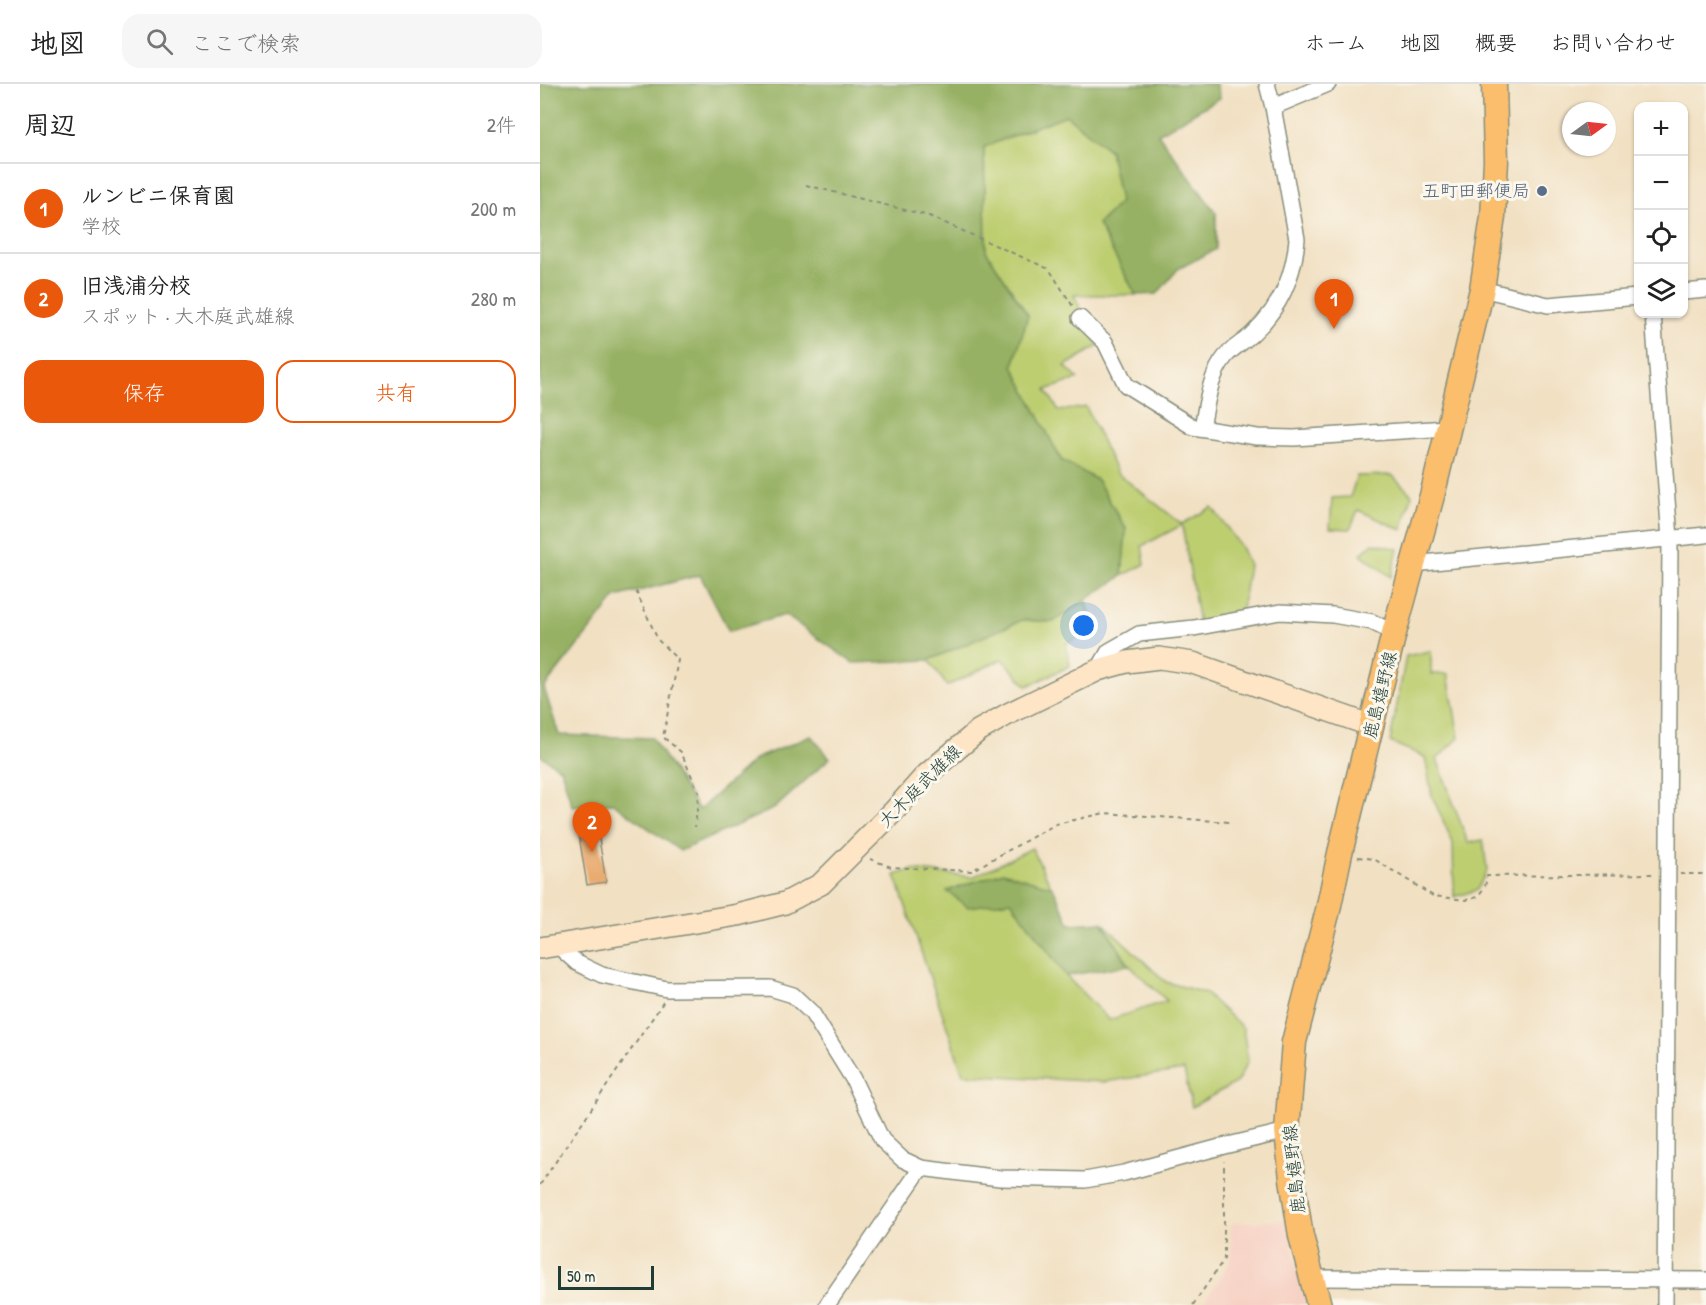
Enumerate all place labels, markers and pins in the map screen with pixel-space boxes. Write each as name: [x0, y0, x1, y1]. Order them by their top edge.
place label: 五町田郵便局: [1422, 178, 1530, 203]
marker: 五町田郵便局: [1535, 184, 1549, 198]
pin: 1: [1314, 280, 1354, 329]
pin: 2: [572, 802, 612, 852]

